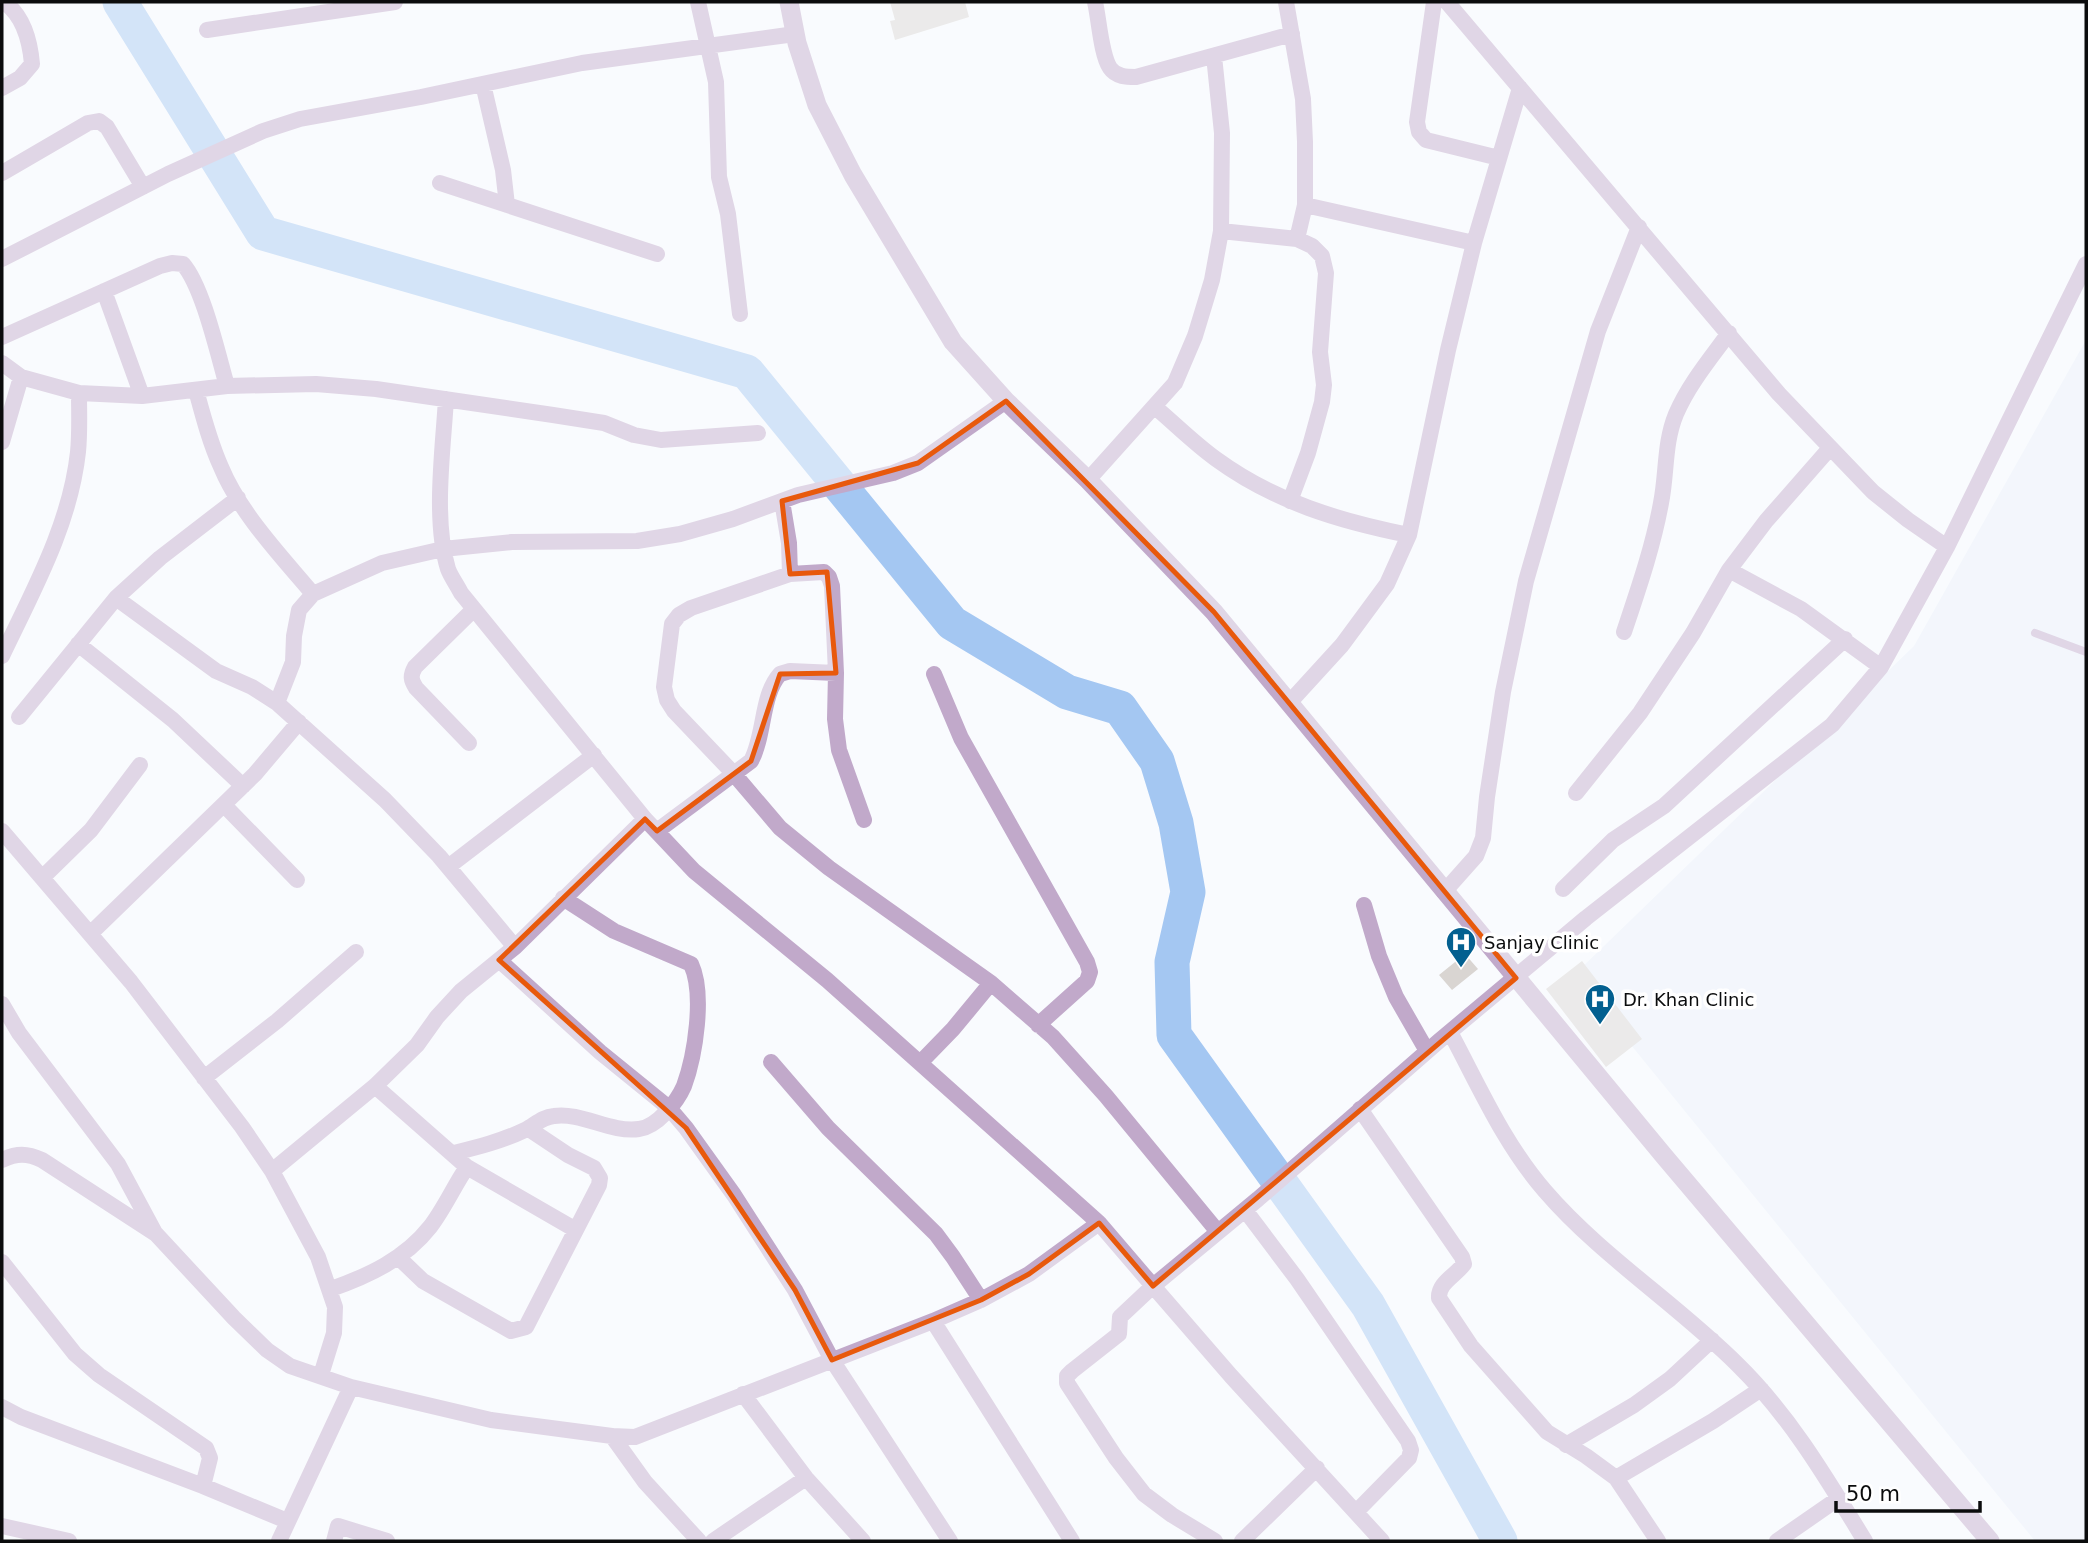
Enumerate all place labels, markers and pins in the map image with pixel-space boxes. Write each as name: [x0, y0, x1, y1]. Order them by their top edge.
hospital icon: Sanjay Clinic: [1444, 925, 1478, 969]
place label: Sanjay Clinic: [1484, 932, 1599, 953]
hospital icon: Dr. Khan Clinic: [1583, 982, 1617, 1026]
place label: Dr. Khan Clinic: [1623, 989, 1754, 1010]

